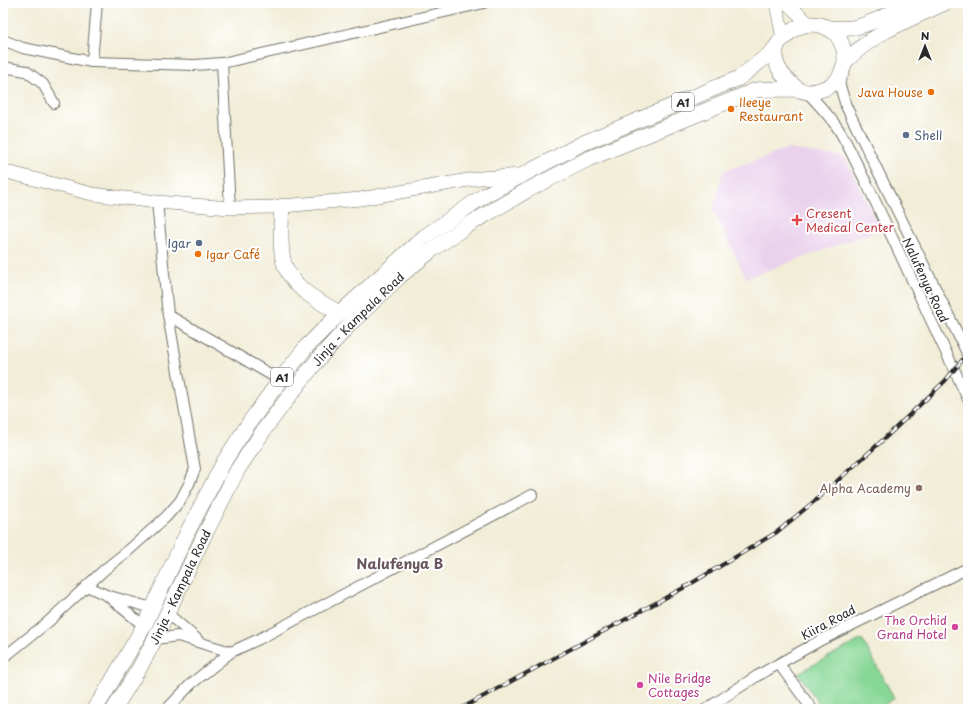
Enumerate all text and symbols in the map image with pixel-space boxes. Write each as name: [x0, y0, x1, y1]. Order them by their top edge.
north arrow: [905, 26, 945, 66]
text: N: [921, 27, 930, 44]
place label: Java House: [858, 83, 923, 101]
marker: Java House: [926, 87, 936, 97]
road number: A1: [672, 93, 694, 111]
place label: Ileeye Restaurant: [739, 93, 803, 125]
marker: Ileeye Restaurant: [726, 104, 736, 114]
place label: Shell: [914, 126, 942, 144]
marker: Shell: [901, 130, 911, 140]
place label: Cresent Medical Center: [806, 204, 895, 236]
marker: Cresent Medical Center: [791, 214, 803, 226]
place label: Igar: [168, 234, 192, 252]
street label: Nalufenya Road: [898, 235, 954, 325]
marker: Igar: [194, 238, 204, 248]
place label: Igar Café: [206, 245, 260, 263]
marker: Igar Café: [193, 249, 203, 259]
street label: Jinja - Kampala Road: [307, 268, 408, 370]
road number: A1: [271, 368, 293, 386]
place label: Alpha Academy: [819, 479, 911, 497]
marker: Alpha Academy: [914, 483, 924, 493]
street label: Jinja - Kampala Road: [145, 526, 215, 648]
district label: Nalufenya B: [357, 553, 443, 574]
street label: Kiira Road: [797, 600, 859, 644]
place label: The Orchid Grand Hotel: [877, 611, 947, 643]
marker: The Orchid Grand Hotel: [950, 622, 960, 632]
place label: Nile Bridge Cottages: [648, 669, 711, 701]
marker: Nile Bridge Cottages: [635, 680, 645, 690]

